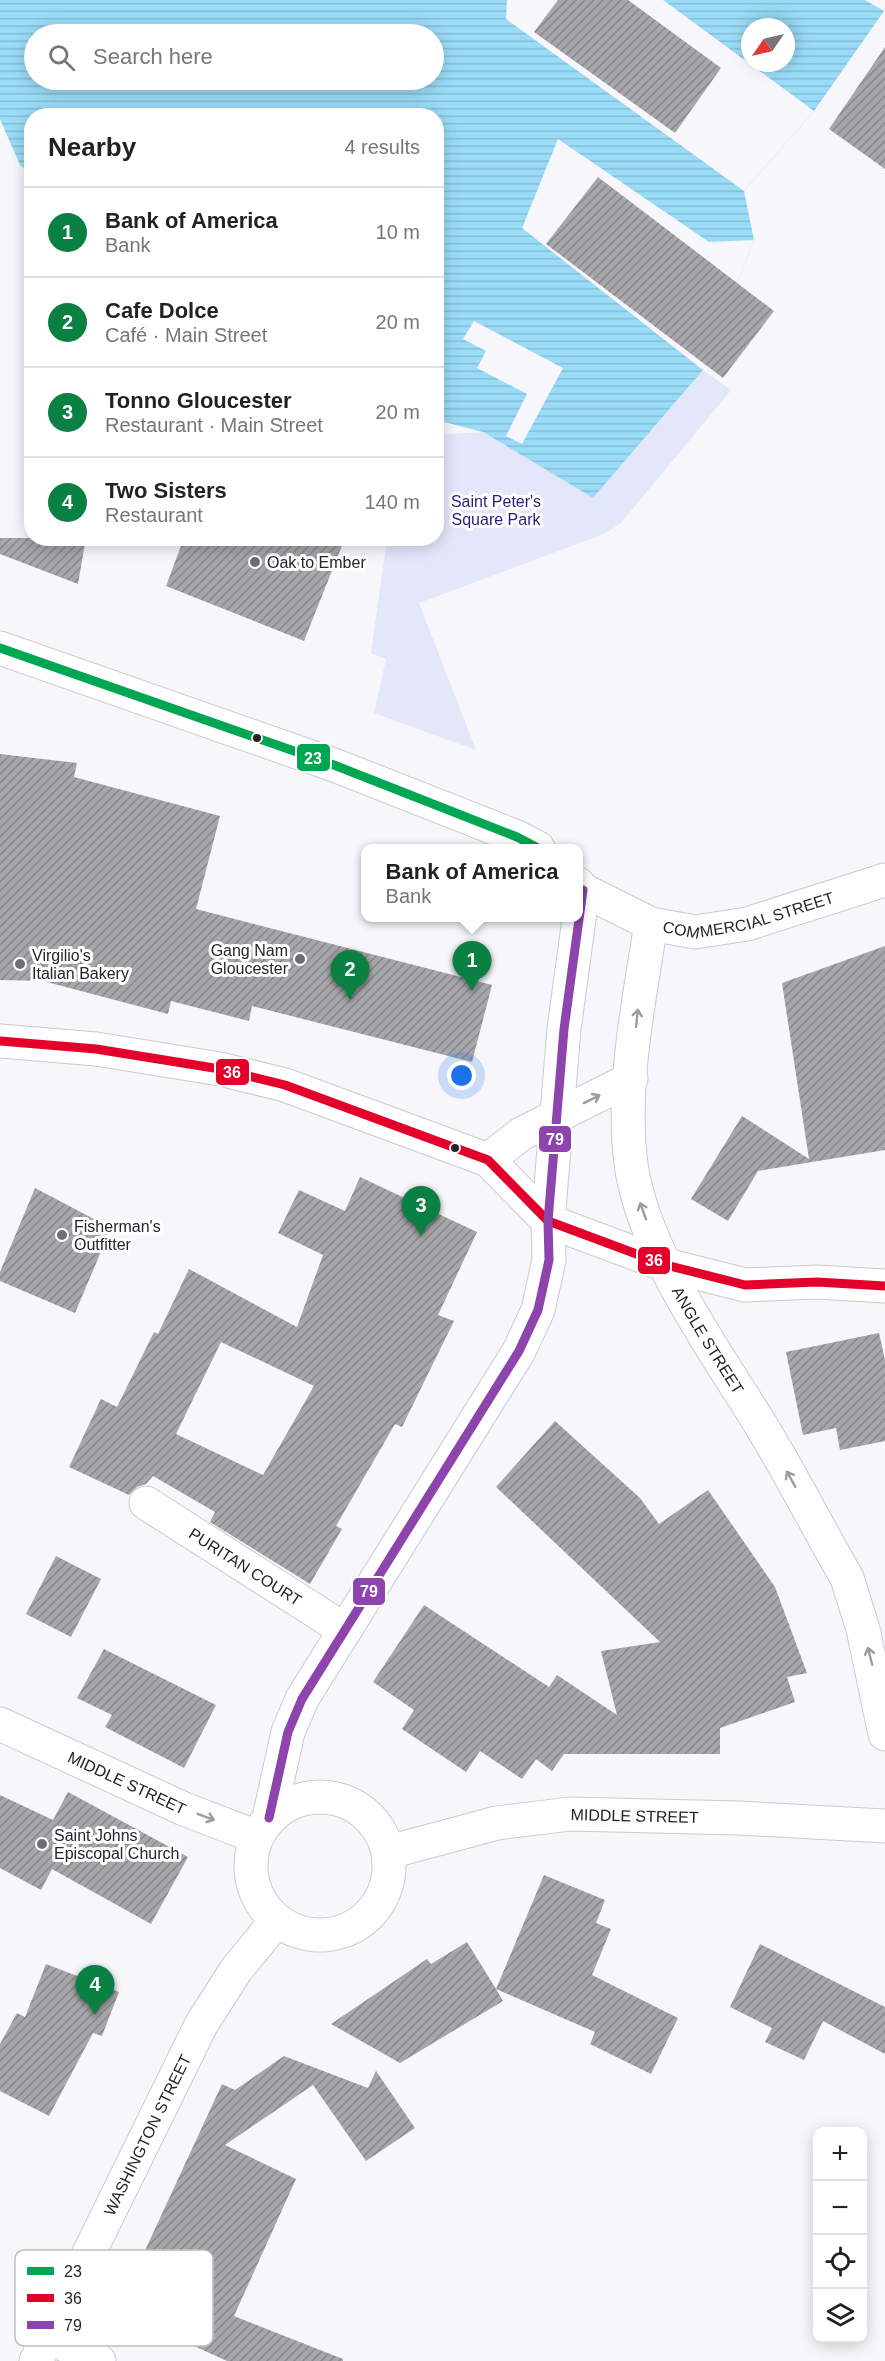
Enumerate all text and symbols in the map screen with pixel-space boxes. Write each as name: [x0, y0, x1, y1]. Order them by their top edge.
north arrow: [741, 18, 795, 72]
search box: [24, 24, 444, 90]
icon: search: [45, 41, 78, 74]
text: Search here: [93, 44, 213, 69]
text: Nearby: [48, 132, 136, 162]
text: 4 results: [344, 136, 420, 158]
text: Bank of America: [105, 208, 278, 233]
text: 1: [62, 221, 73, 243]
text: 10 m: [376, 221, 420, 243]
text: Bank: [105, 234, 151, 256]
text: Cafe Dolce: [105, 298, 219, 323]
text: 2: [62, 311, 73, 333]
text: 20 m: [376, 311, 420, 333]
text: Café · Main Street: [105, 324, 267, 346]
text: Tonno Gloucester: [105, 388, 292, 413]
text: 3: [62, 401, 73, 423]
text: 20 m: [376, 401, 420, 423]
text: Restaurant · Main Street: [105, 414, 323, 436]
text: Two Sisters: [105, 478, 227, 503]
text: 4: [62, 491, 73, 513]
text: 140 m: [364, 491, 420, 513]
park label: Saint Peter's Square Park: [451, 493, 541, 528]
text: Restaurant: [105, 504, 203, 526]
place label: Oak to Ember: [267, 554, 366, 571]
marker: Oak to Ember: [248, 555, 262, 569]
unlabelled marker: [251, 732, 263, 744]
line badge: 23: [296, 743, 331, 772]
text: 23: [304, 750, 322, 767]
popup: [361, 844, 583, 922]
text: Bank of America: [386, 859, 558, 884]
text: Bank: [386, 885, 431, 907]
street label: COMMERCIAL STREET: [661, 889, 836, 942]
place label: Gang Nam Gloucester: [211, 942, 289, 977]
pin: 1: [452, 942, 492, 991]
place label: Virgilio's Italian Bakery: [32, 947, 129, 982]
pin: 2: [330, 950, 370, 1000]
marker: Gang Nam Gloucester: [293, 952, 307, 966]
marker: Virgilio's Italian Bakery: [13, 957, 27, 971]
one-way arrow: [632, 1008, 643, 1028]
line badge: 36: [215, 1058, 250, 1086]
your location: [447, 1061, 476, 1090]
text: 36: [223, 1064, 241, 1081]
one-way arrow: [583, 1093, 600, 1105]
line badge: 79: [538, 1125, 572, 1153]
text: 79: [546, 1131, 564, 1148]
unlabelled marker: [449, 1142, 461, 1154]
pin: 3: [402, 1186, 440, 1236]
one-way arrow: [637, 1202, 648, 1220]
place label: Fisherman's Outfitter: [74, 1218, 161, 1253]
marker: Fisherman's Outfitter: [55, 1228, 69, 1242]
line badge: 36: [637, 1246, 671, 1275]
text: 36: [645, 1252, 663, 1269]
street label: ANGLE STREET: [669, 1284, 747, 1397]
one-way arrow: [785, 1471, 797, 1488]
street label: PURITAN COURT: [186, 1525, 305, 1609]
line badge: 79: [352, 1577, 386, 1606]
text: 79: [360, 1583, 378, 1600]
one-way arrow: [863, 1646, 875, 1665]
street label: MIDDLE STREET: [65, 1749, 189, 1818]
street label: MIDDLE STREET: [570, 1806, 699, 1826]
one-way arrow: [196, 1812, 215, 1823]
place label: Saint Johns Episcopal Church: [54, 1827, 179, 1862]
marker: Saint Johns Episcopal Church: [35, 1837, 49, 1851]
pin: 4: [76, 1966, 115, 2015]
street label: WASHINGTON STREET: [101, 2052, 194, 2218]
map controls: [813, 2127, 867, 2343]
button: +: [813, 2127, 867, 2181]
button: −: [813, 2181, 867, 2235]
button: locate: [813, 2235, 867, 2289]
legend: [15, 2250, 213, 2346]
text: 23: [64, 2263, 82, 2280]
button: layers: [813, 2289, 867, 2343]
text: 36: [64, 2290, 82, 2307]
text: 79: [64, 2317, 82, 2334]

